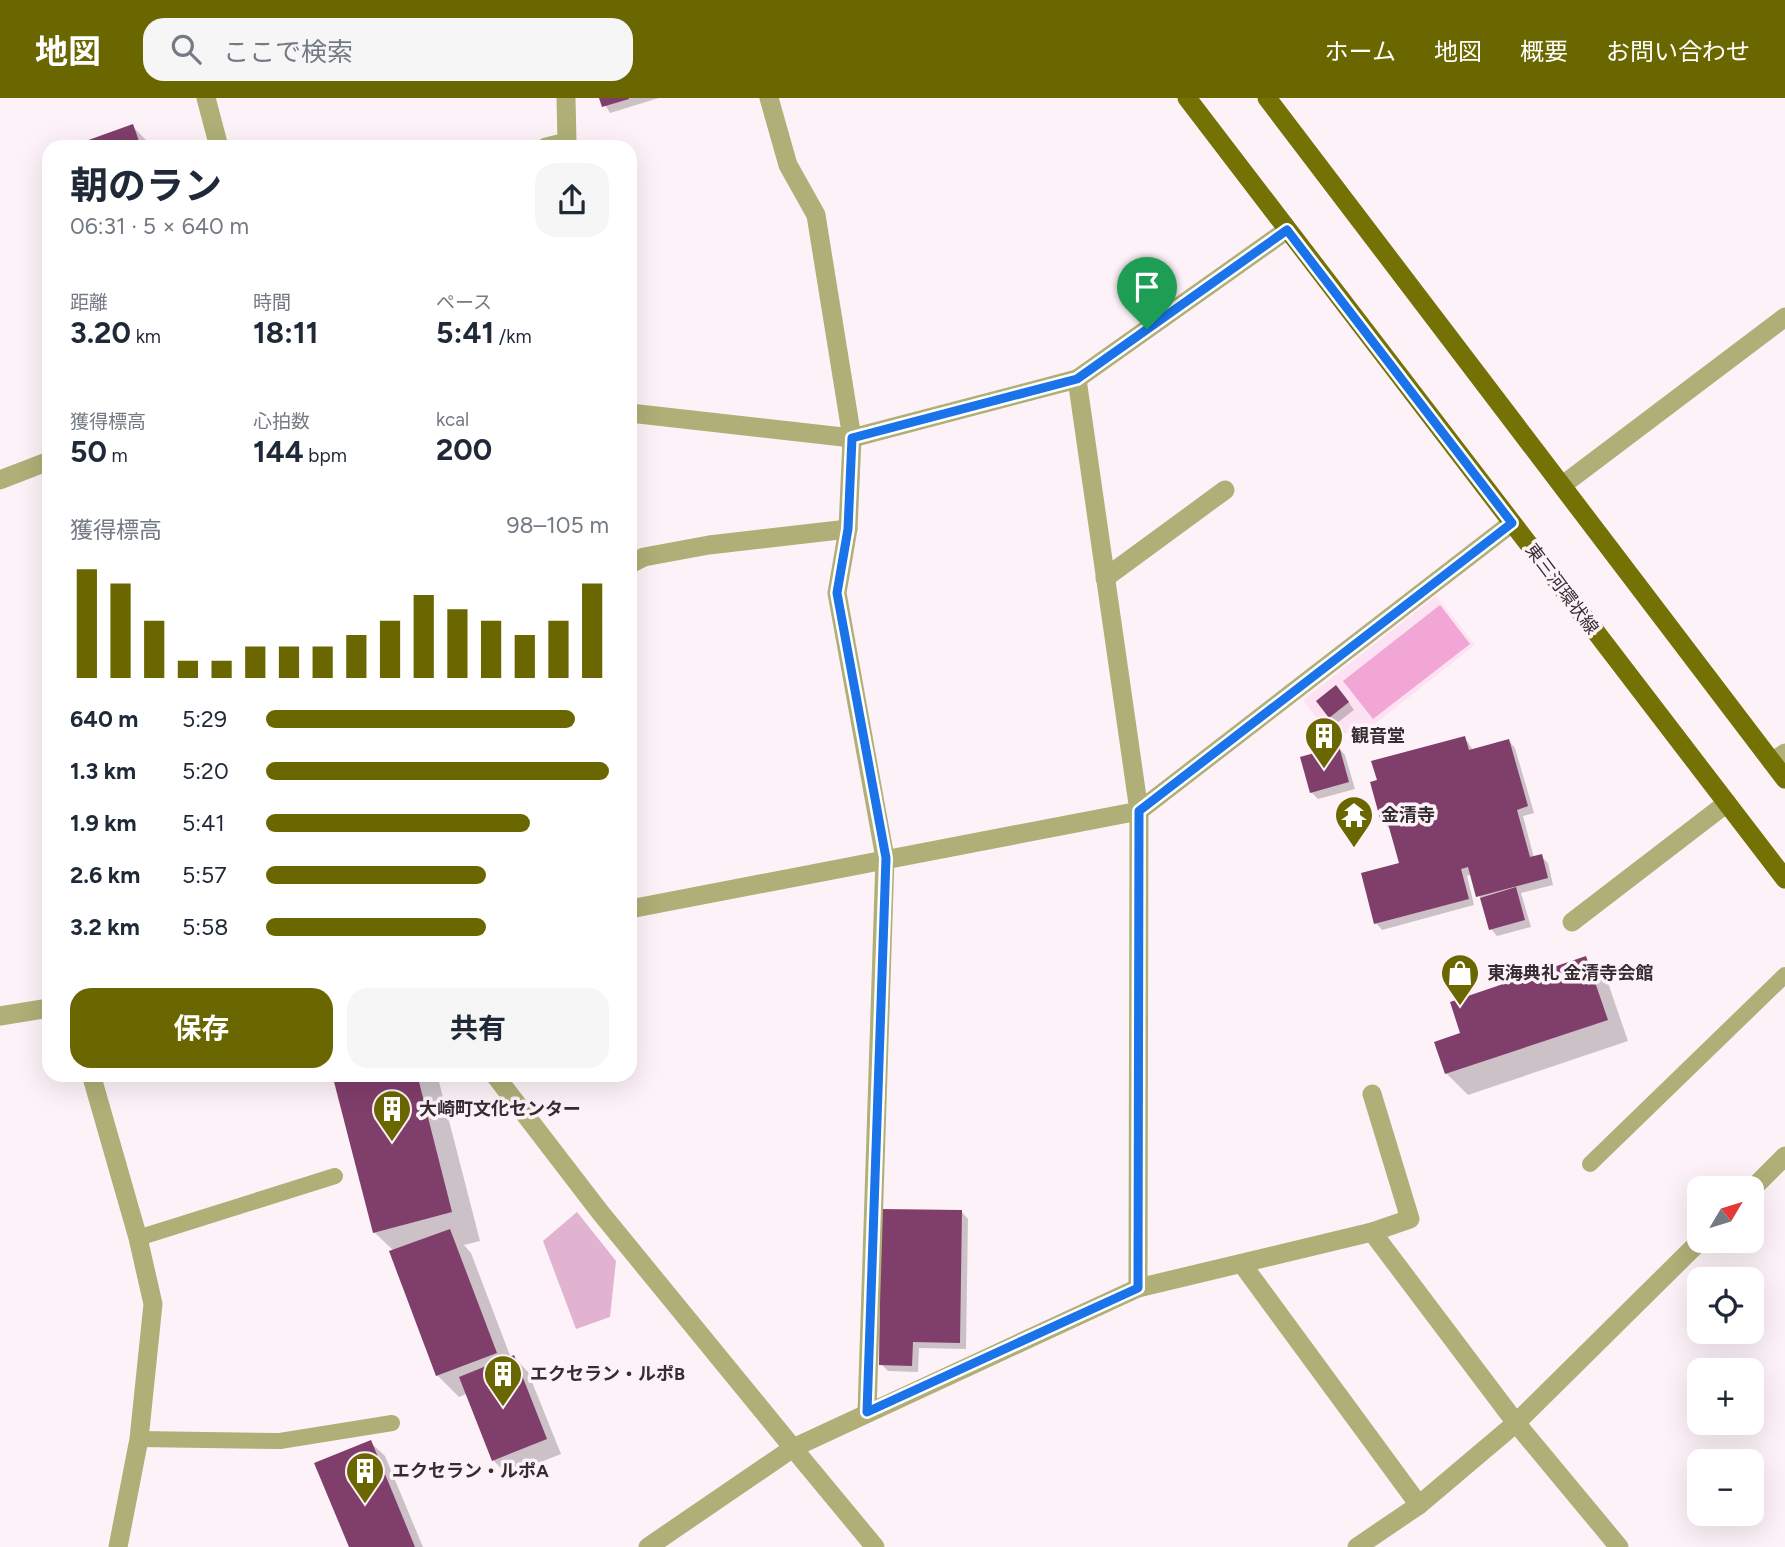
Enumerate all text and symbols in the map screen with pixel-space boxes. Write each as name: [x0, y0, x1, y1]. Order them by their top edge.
search box: [143, 18, 633, 81]
icon: search: [167, 30, 205, 68]
text: 地図: [35, 32, 101, 71]
text: ここで検索: [223, 36, 353, 68]
text: ホーム: [1325, 37, 1396, 66]
text: 地図: [1434, 37, 1482, 66]
text: 概要: [1520, 37, 1568, 66]
text: お問い合わせ: [1606, 37, 1750, 66]
text: 朝のラン: [70, 163, 222, 209]
button: share: [535, 163, 609, 237]
text: 06:31 · 5 × 640 m: [70, 212, 249, 240]
pin: [1117, 257, 1177, 329]
icon: arrive: [1128, 268, 1166, 306]
text: 距離: [70, 291, 108, 314]
text: 時間: [253, 291, 291, 314]
text: ペース: [436, 291, 492, 314]
text: 3.20: [70, 314, 131, 351]
text: 18:11: [253, 314, 318, 351]
text: 5:41: [436, 314, 494, 351]
text: km: [131, 325, 161, 348]
text: /km: [494, 325, 532, 348]
text: kcal: [436, 408, 469, 431]
text: 獲得標高: [70, 410, 146, 433]
text: 心拍数: [253, 410, 310, 433]
text: 200: [436, 431, 492, 468]
text: 50: [70, 433, 107, 470]
text: 144: [253, 433, 304, 470]
text: m: [107, 444, 128, 467]
text: bpm: [304, 444, 347, 467]
text: 98–105 m: [506, 511, 609, 539]
text: 獲得標高: [70, 516, 162, 544]
street label: 東三河環状線: [1521, 539, 1603, 639]
text: 640 m: [70, 705, 138, 733]
text: 5:29: [182, 705, 227, 733]
building icon: 観音堂: [1303, 715, 1345, 770]
place label: 観音堂: [1351, 725, 1405, 747]
text: 1.3 km: [70, 757, 136, 785]
text: 5:20: [182, 757, 229, 785]
temple icon: 金清寺: [1333, 794, 1375, 849]
place label: 金清寺: [1381, 804, 1435, 826]
text: 1.9 km: [70, 809, 137, 837]
text: 5:41: [182, 809, 225, 837]
text: 2.6 km: [70, 861, 140, 889]
text: 5:57: [182, 861, 227, 889]
text: 3.2 km: [70, 913, 140, 941]
text: 5:58: [182, 913, 228, 941]
shop icon: 東海典礼 金清寺会館: [1439, 952, 1481, 1007]
place label: 東海典礼 金清寺会館: [1487, 962, 1653, 984]
button: 保存: [70, 988, 333, 1068]
button: 共有: [347, 988, 609, 1068]
building icon: 大崎町文化センター: [371, 1088, 413, 1143]
place label: 大崎町文化センター: [419, 1098, 581, 1120]
north arrow: [1687, 1176, 1764, 1253]
map controls: [1687, 1176, 1764, 1526]
button: locate: [1687, 1267, 1764, 1344]
building icon: エクセラン・ルポB: [482, 1353, 524, 1408]
button: +: [1687, 1358, 1764, 1435]
place label: エクセラン・ルポB: [530, 1363, 685, 1385]
button: −: [1687, 1449, 1764, 1526]
building icon: エクセラン・ルポA: [344, 1450, 386, 1505]
place label: エクセラン・ルポA: [392, 1460, 549, 1482]

